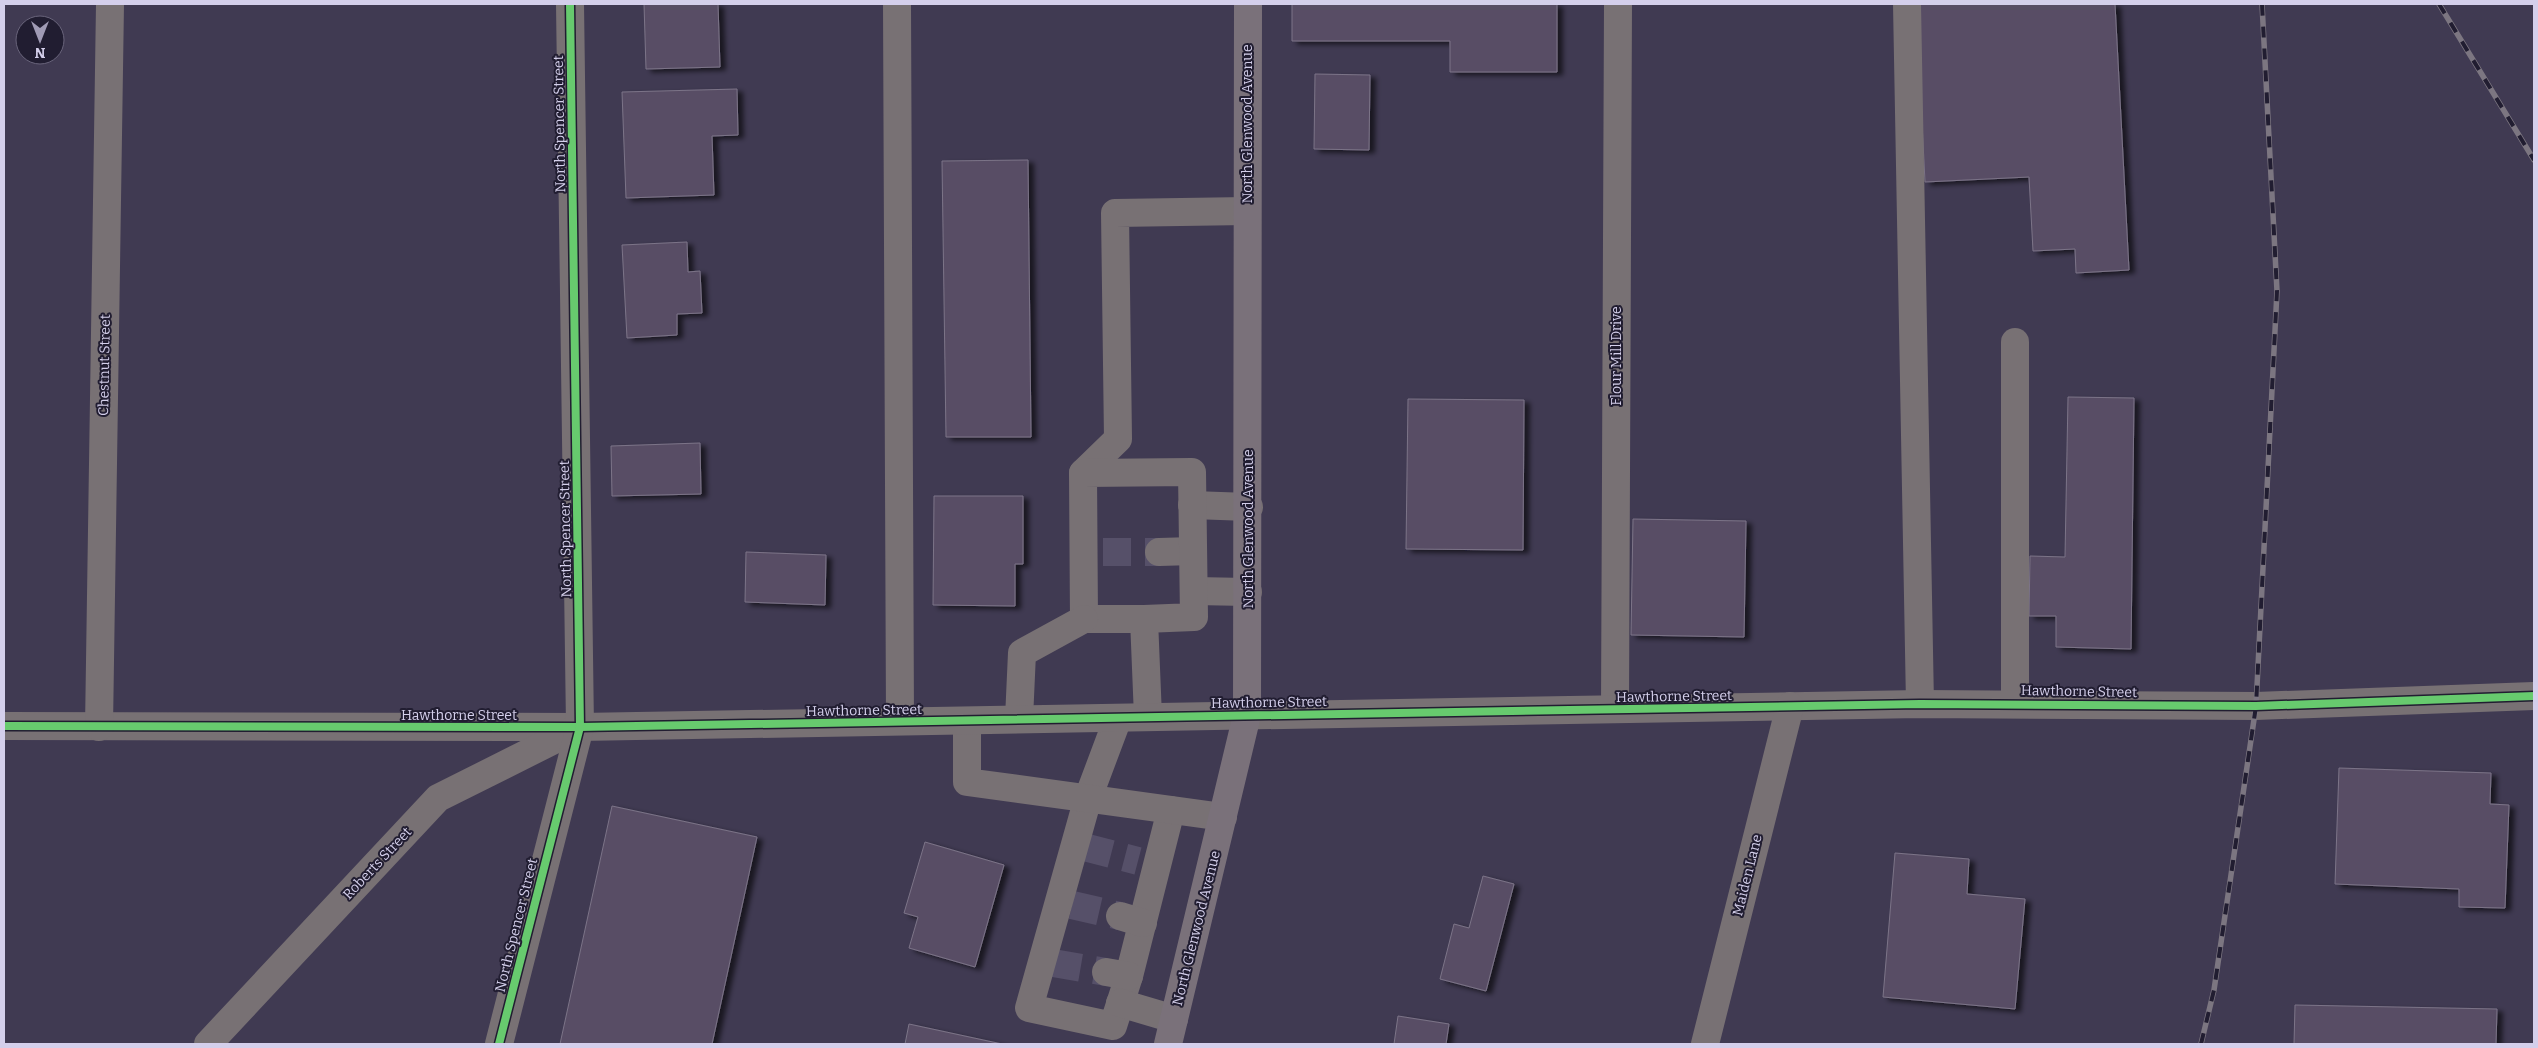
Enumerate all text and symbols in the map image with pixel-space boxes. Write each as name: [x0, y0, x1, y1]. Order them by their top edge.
north arrow: [15, 15, 65, 65]
text: N: [34, 44, 45, 61]
street label: North Glenwood Avenue: [1239, 44, 1256, 204]
street label: North Spencer Street: [550, 55, 569, 193]
street label: Flour Mill Drive: [1608, 306, 1625, 406]
street label: Chestnut Street: [95, 314, 114, 416]
street label: North Glenwood Avenue: [1240, 449, 1257, 609]
street label: North Spencer Street: [556, 460, 575, 598]
street label: Hawthorne Street: [2021, 682, 2137, 701]
street label: Hawthorne Street: [1616, 687, 1732, 706]
street label: Hawthorne Street: [1211, 693, 1327, 712]
street label: Hawthorne Street: [806, 701, 922, 720]
street label: Hawthorne Street: [401, 707, 517, 724]
street label: Roberts Street: [339, 824, 415, 903]
street label: Maiden Lane: [1729, 833, 1766, 918]
street label: North Glenwood Avenue: [1169, 849, 1224, 1007]
street label: North Spencer Street: [492, 856, 541, 994]

